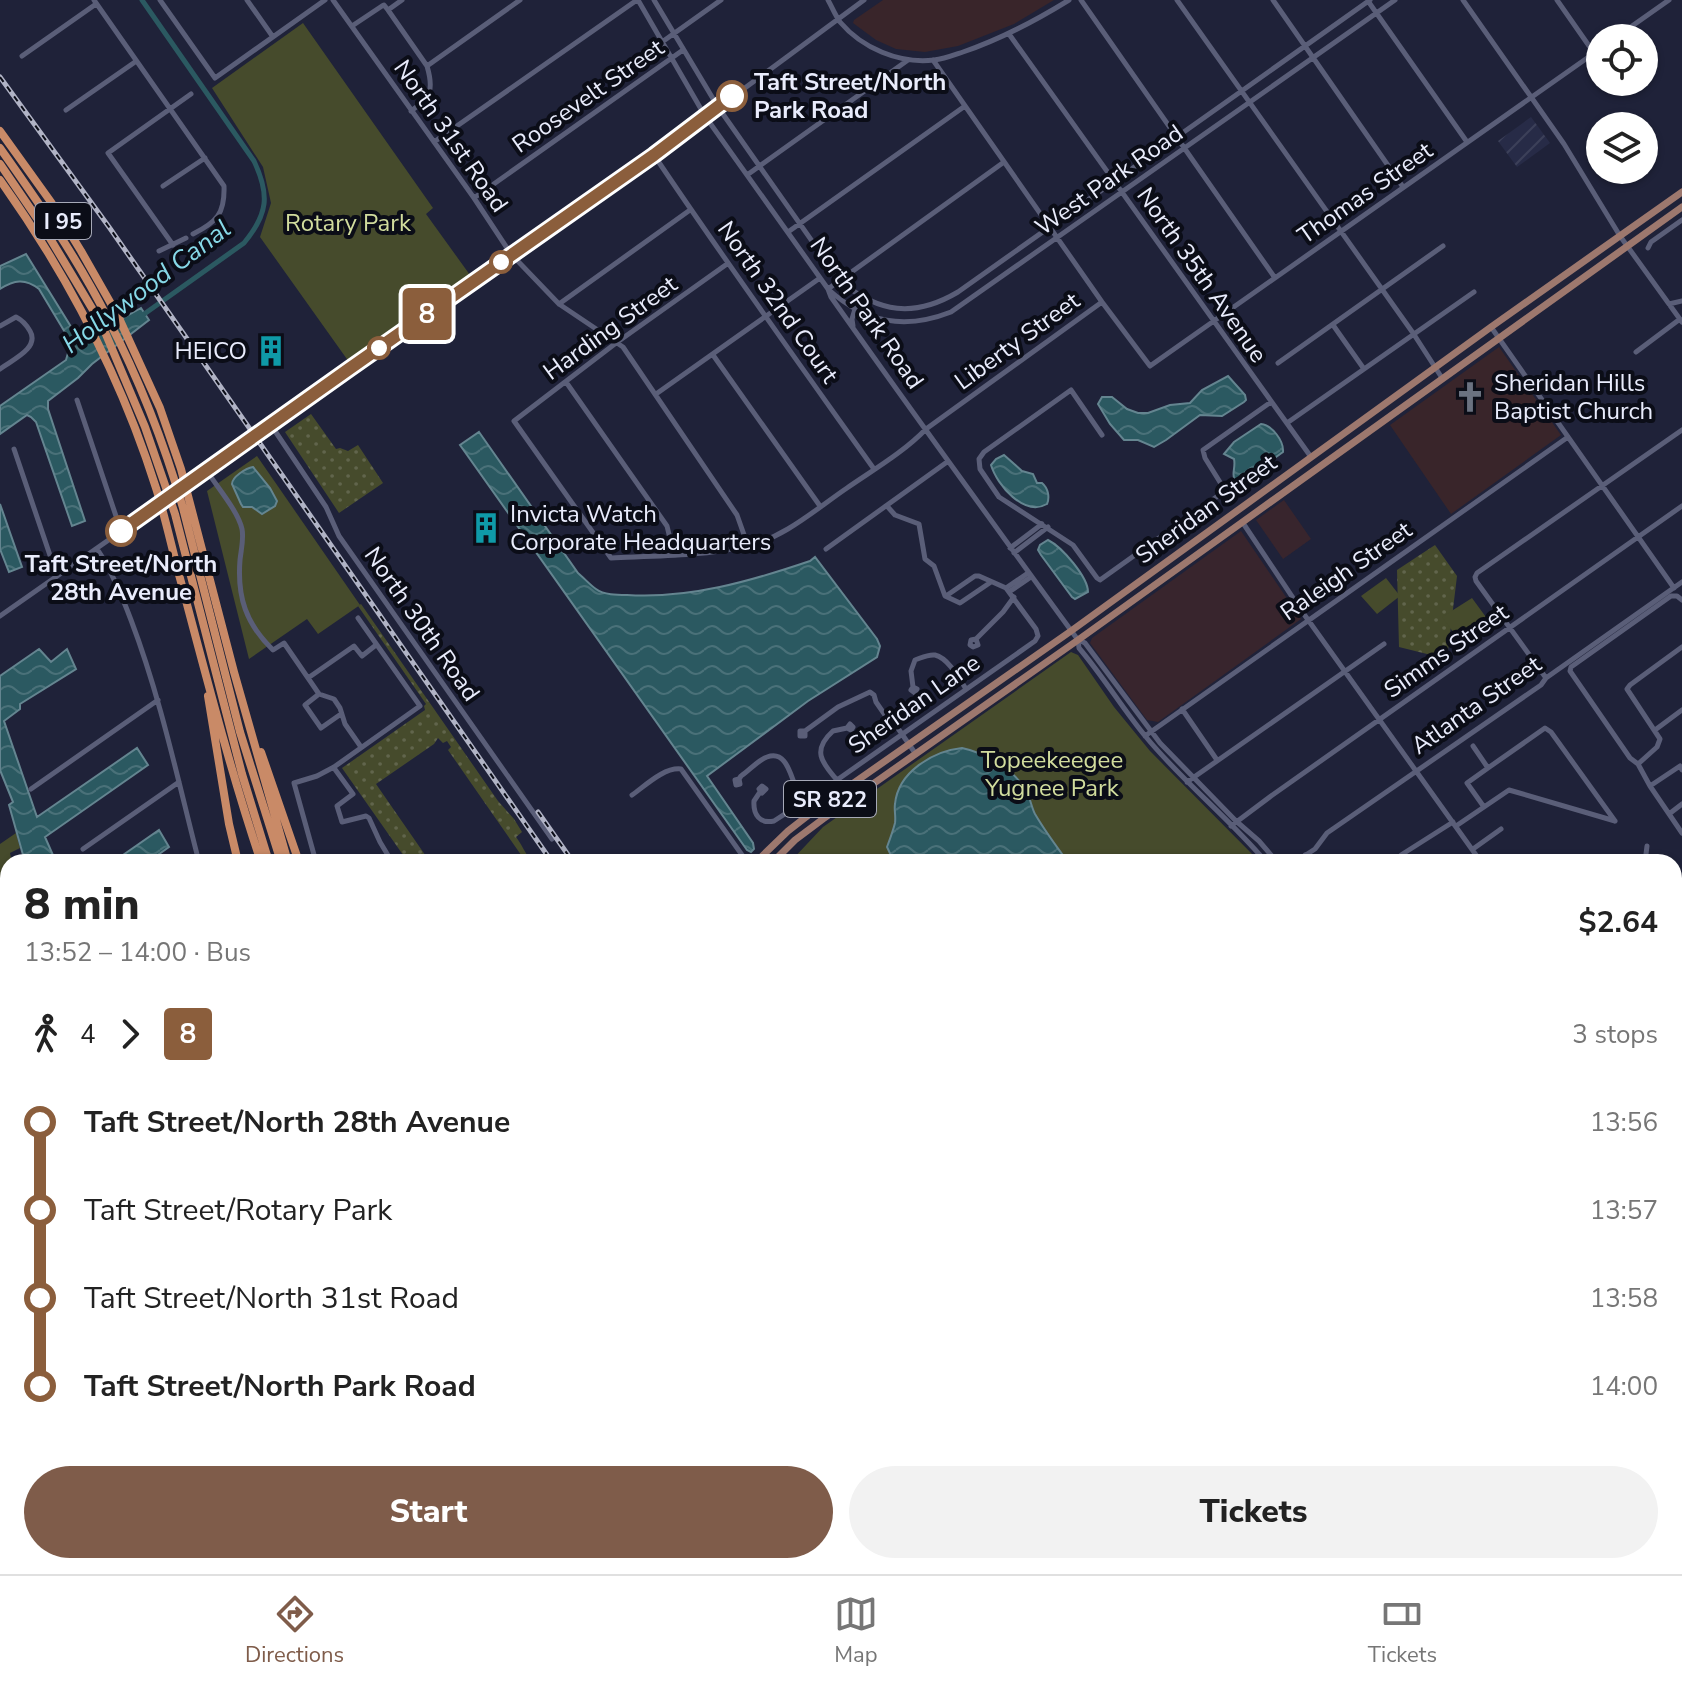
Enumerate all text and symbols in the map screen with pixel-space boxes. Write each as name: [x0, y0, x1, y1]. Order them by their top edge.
map controls: [1586, 24, 1658, 184]
button: locate: [1586, 24, 1658, 96]
street label: Roosevelt Street: [506, 31, 671, 160]
street label: North 31st Road: [387, 53, 515, 219]
place label: Taft Street/North Park Road: [754, 66, 946, 126]
marker: Taft Street/North Park Road: [717, 81, 747, 111]
button: layers: [1586, 112, 1658, 184]
street label: West Park Road: [1029, 117, 1189, 243]
street label: Thomas Street: [1291, 134, 1439, 251]
street label: North 35th Avenue: [1129, 181, 1275, 369]
road number: I 95: [35, 203, 91, 239]
park label: Rotary Park: [285, 207, 412, 239]
water label: Hollywood Canal: [55, 211, 238, 361]
street label: North 32nd Court: [710, 215, 846, 390]
street label: North Park Road: [803, 231, 931, 395]
unlabelled marker: [490, 251, 512, 273]
street label: Harding Street: [537, 268, 684, 387]
street label: Liberty Street: [948, 284, 1086, 397]
line badge: 8: [401, 288, 453, 340]
text: 8: [419, 295, 435, 333]
building icon: HEICO: [254, 334, 288, 368]
place label: HEICO: [175, 335, 247, 367]
unlabelled marker: [368, 337, 390, 359]
place label: Sheridan Hills Baptist Church: [1494, 367, 1653, 427]
church icon: Sheridan Hills Baptist Church: [1453, 380, 1487, 414]
street label: Sheridan Street: [1129, 447, 1284, 571]
place label: Invicta Watch Corporate Headquarters: [510, 498, 771, 558]
building icon: Invicta Watch Corporate Headquarters: [469, 511, 503, 545]
street label: Raleigh Street: [1274, 514, 1418, 628]
marker: Taft Street/North 28th Avenue: [106, 516, 136, 546]
street label: North 30th Road: [357, 541, 487, 707]
place label: Taft Street/North 28th Avenue: [25, 548, 217, 608]
street label: Simms Street: [1378, 596, 1515, 706]
street label: Sheridan Lane: [842, 647, 986, 761]
street label: Atlanta Street: [1405, 648, 1548, 762]
park label: Topeekeegee Yugnee Park: [981, 744, 1123, 804]
road number: SR 822: [784, 781, 876, 817]
text: 8 min: [24, 875, 140, 935]
text: $2.64: [1579, 902, 1658, 943]
text: 13:52 – 14:00 · Bus: [24, 935, 251, 970]
icon: walk: [24, 1012, 68, 1056]
icon: forward: [108, 1012, 152, 1056]
text: 8: [180, 1015, 196, 1053]
text: 4: [80, 1017, 96, 1052]
text: 3 stops: [1572, 1017, 1658, 1052]
text: Taft Street/North 28th Avenue: [84, 1102, 510, 1143]
text: 13:56: [1590, 1105, 1658, 1140]
text: Taft Street/Rotary Park: [84, 1190, 392, 1231]
text: 13:57: [1590, 1193, 1658, 1228]
text: Taft Street/North 31st Road: [84, 1278, 459, 1319]
text: 13:58: [1590, 1281, 1658, 1316]
text: Taft Street/North Park Road: [84, 1366, 476, 1407]
text: 14:00: [1590, 1369, 1658, 1404]
button: Start: [24, 1466, 833, 1558]
button: Tickets: [849, 1466, 1658, 1558]
tab: Directions: [245, 1592, 344, 1670]
tab: Map: [834, 1592, 878, 1670]
tab: Tickets: [1368, 1592, 1437, 1670]

